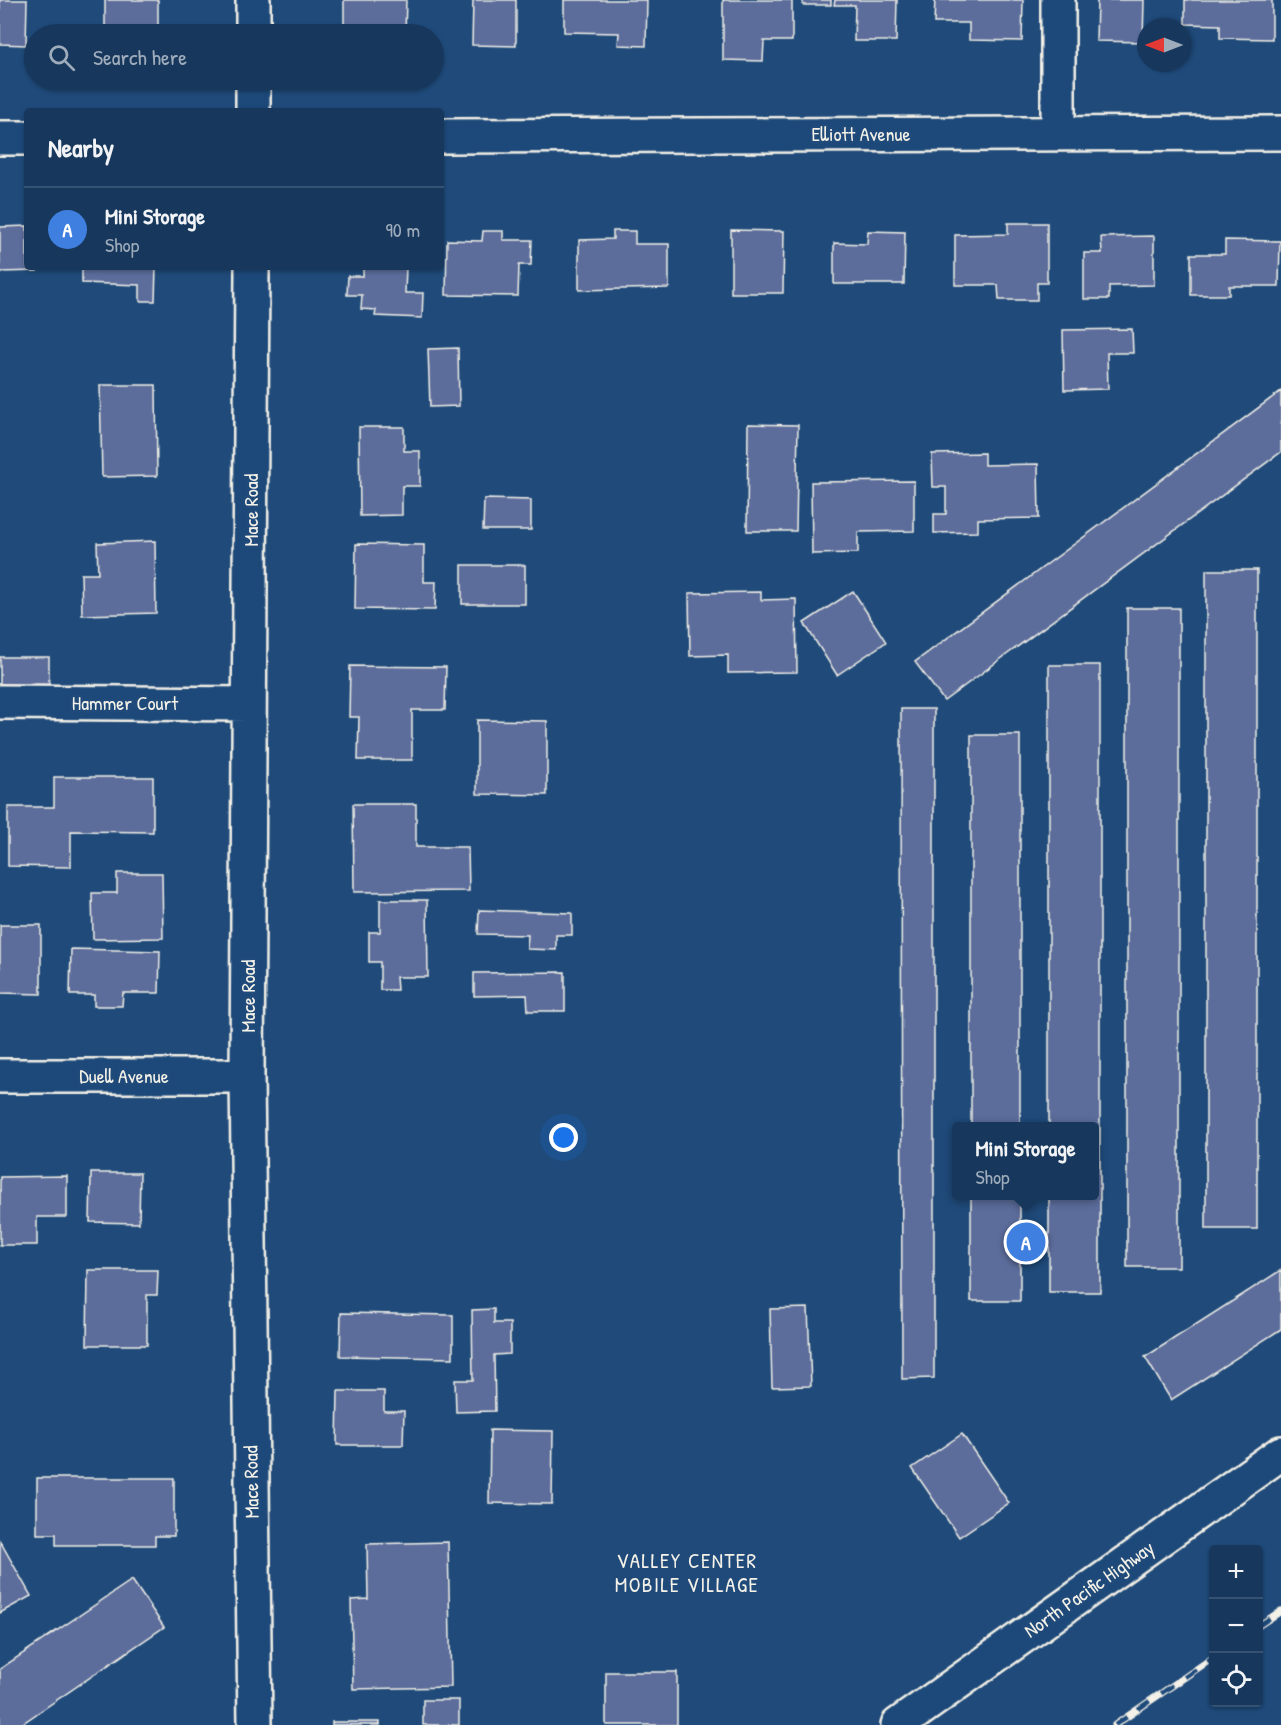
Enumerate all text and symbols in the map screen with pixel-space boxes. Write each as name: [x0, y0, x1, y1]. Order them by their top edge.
north arrow: [1137, 18, 1191, 72]
search box: [24, 24, 444, 90]
icon: search: [45, 41, 78, 74]
text: Search here: [93, 42, 187, 72]
street label: Elliott Avenue: [811, 120, 911, 147]
text: Nearby: [48, 130, 114, 165]
text: Mini Storage: [105, 201, 205, 231]
text: A: [63, 216, 72, 243]
text: 90 m: [386, 216, 420, 243]
text: Shop: [105, 231, 139, 258]
street label: Mace Road: [237, 473, 264, 546]
street label: Hammer Court: [72, 689, 179, 716]
street label: Mace Road: [234, 959, 261, 1032]
street label: Duell Avenue: [79, 1062, 169, 1089]
popup: [952, 1122, 1099, 1200]
your location: [549, 1123, 578, 1152]
text: Mini Storage: [975, 1133, 1076, 1163]
text: Shop: [975, 1163, 1010, 1190]
pin: A: [1006, 1220, 1046, 1264]
street label: Mace Road: [236, 1445, 265, 1519]
street label: North Pacific Highway: [1018, 1534, 1159, 1644]
map controls: [1209, 1545, 1263, 1707]
button: +: [1209, 1545, 1263, 1599]
district label: VALLEY CENTER MOBILE VILLAGE: [615, 1546, 759, 1599]
button: −: [1209, 1599, 1263, 1653]
button: locate: [1209, 1653, 1263, 1707]

